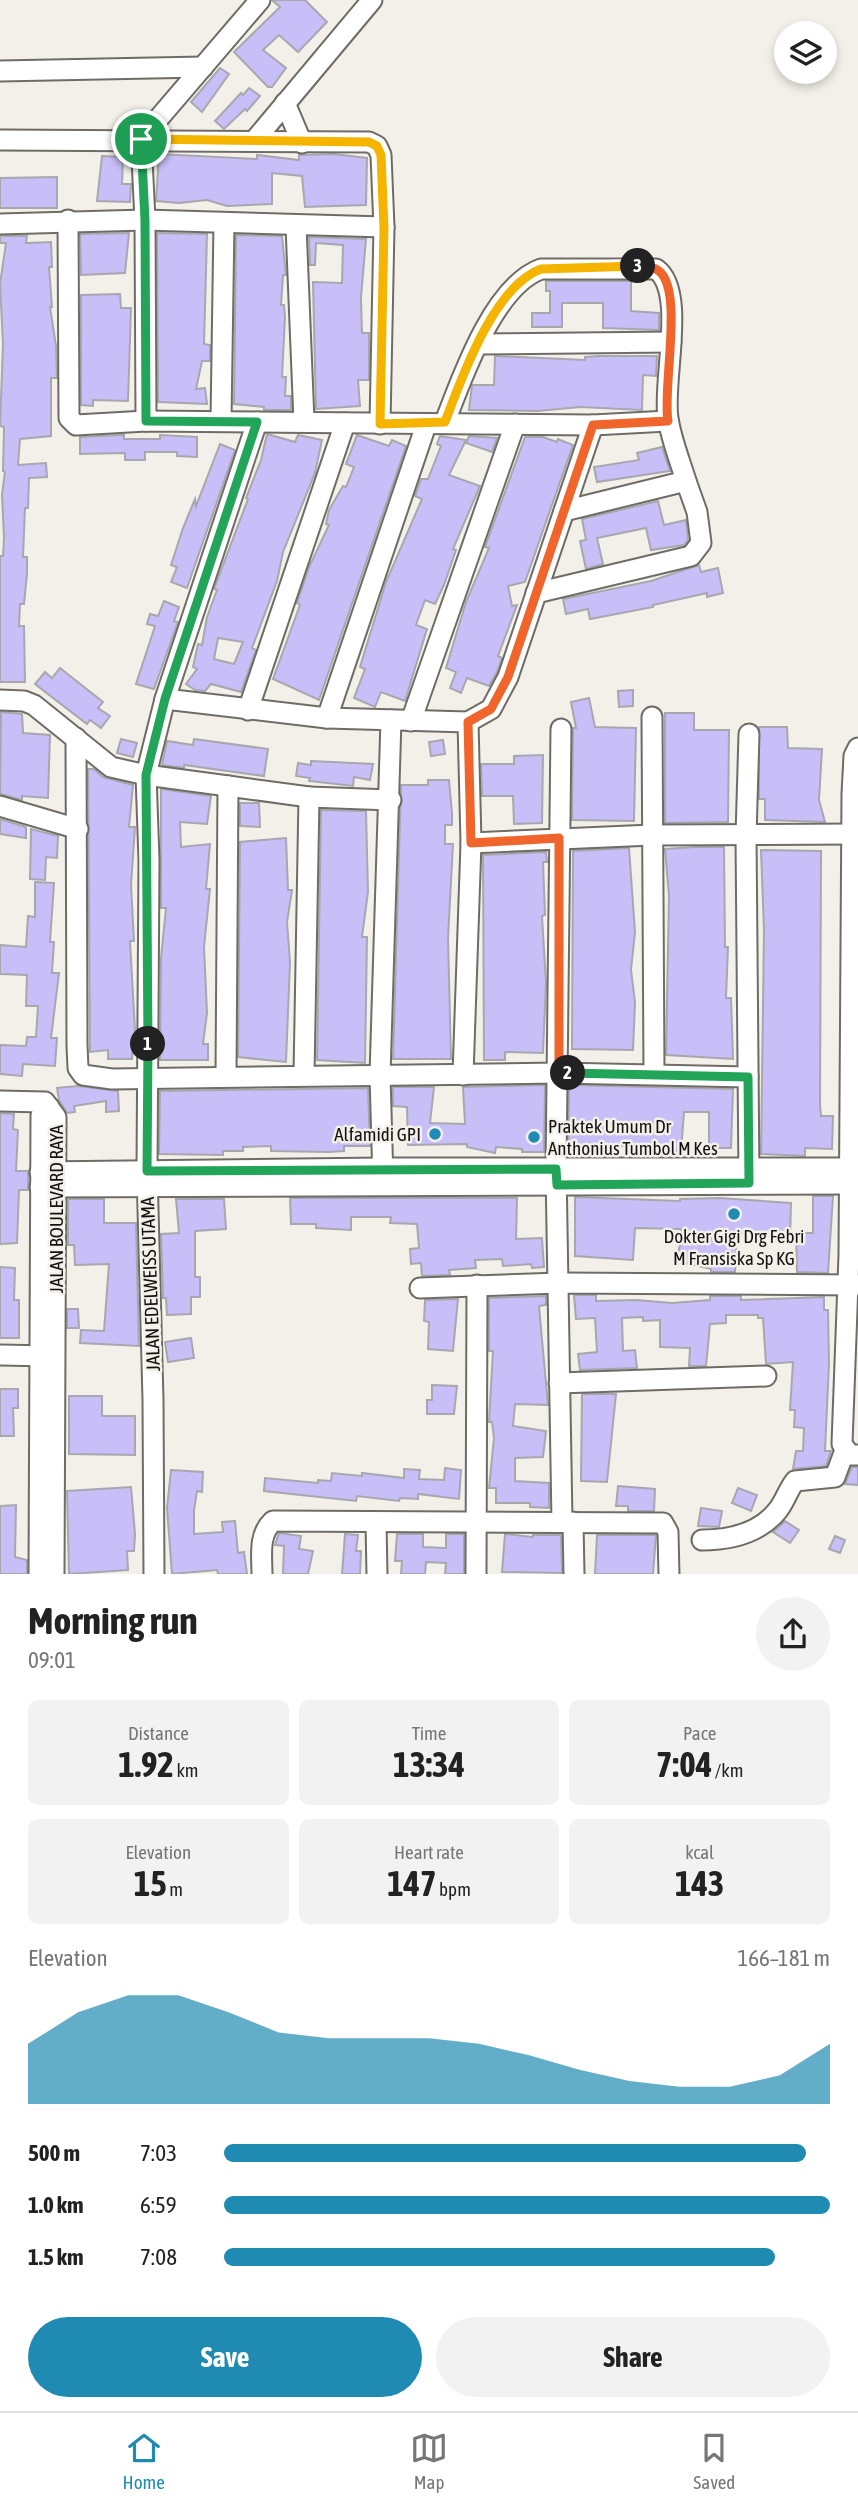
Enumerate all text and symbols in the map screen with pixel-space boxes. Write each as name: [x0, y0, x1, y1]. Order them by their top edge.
map controls: [774, 21, 837, 84]
button: layers: [774, 21, 837, 84]
pin: [111, 109, 171, 169]
icon: arrive: [122, 120, 160, 158]
pin: 3: [620, 248, 656, 284]
text: 3: [633, 254, 642, 276]
pin: 1: [130, 1026, 166, 1062]
text: 1: [143, 1032, 152, 1054]
pin: 2: [550, 1056, 586, 1090]
text: 2: [563, 1061, 572, 1083]
place label: Praktek Umum Dr Anthonius Tumbol M Kes: [548, 1115, 718, 1159]
place label: Alfamidi GPI: [334, 1123, 421, 1145]
street label: JALAN BOULEVARD RAYA: [45, 1124, 67, 1293]
marker: Alfamidi GPI: [427, 1126, 443, 1142]
marker: Praktek Umum Dr Anthonius Tumbol M Kes: [526, 1129, 542, 1145]
street label: JALAN EDELWEISS UTAMA: [136, 1196, 164, 1372]
marker: Dokter Gigi Drg Febri M Fransiska Sp KG: [726, 1206, 742, 1222]
place label: Dokter Gigi Drg Febri M Fransiska Sp KG: [664, 1225, 804, 1269]
button: share: [756, 1597, 830, 1671]
text: Morning run: [28, 1599, 198, 1642]
text: 09:01: [28, 1647, 76, 1673]
text: Distance: [128, 1722, 189, 1744]
text: Time: [412, 1722, 446, 1744]
text: Pace: [683, 1722, 716, 1744]
text: 1.92: [118, 1744, 174, 1784]
text: 13:34: [393, 1744, 465, 1784]
text: 7:04: [656, 1744, 712, 1784]
text: km: [174, 1759, 198, 1781]
text: /km: [712, 1759, 743, 1781]
text: Elevation: [125, 1841, 191, 1863]
text: Heart rate: [394, 1841, 464, 1863]
text: kcal: [685, 1841, 714, 1863]
text: 15: [134, 1863, 167, 1903]
text: 147: [387, 1863, 437, 1903]
text: 143: [675, 1863, 724, 1903]
text: m: [167, 1878, 183, 1900]
text: bpm: [437, 1878, 471, 1900]
text: Elevation: [28, 1945, 108, 1971]
text: 166–181 m: [737, 1945, 830, 1971]
text: 500 m: [28, 2140, 80, 2166]
text: 7:03: [140, 2140, 177, 2166]
text: 1.0 km: [28, 2192, 84, 2218]
text: 6:59: [140, 2192, 177, 2218]
text: 1.5 km: [28, 2244, 84, 2270]
text: 7:08: [140, 2244, 177, 2270]
button: Save: [28, 2317, 422, 2397]
button: Share: [436, 2317, 830, 2397]
tab: Home: [123, 2429, 165, 2493]
tab: Map: [410, 2429, 448, 2493]
tab: Saved: [693, 2429, 735, 2493]

